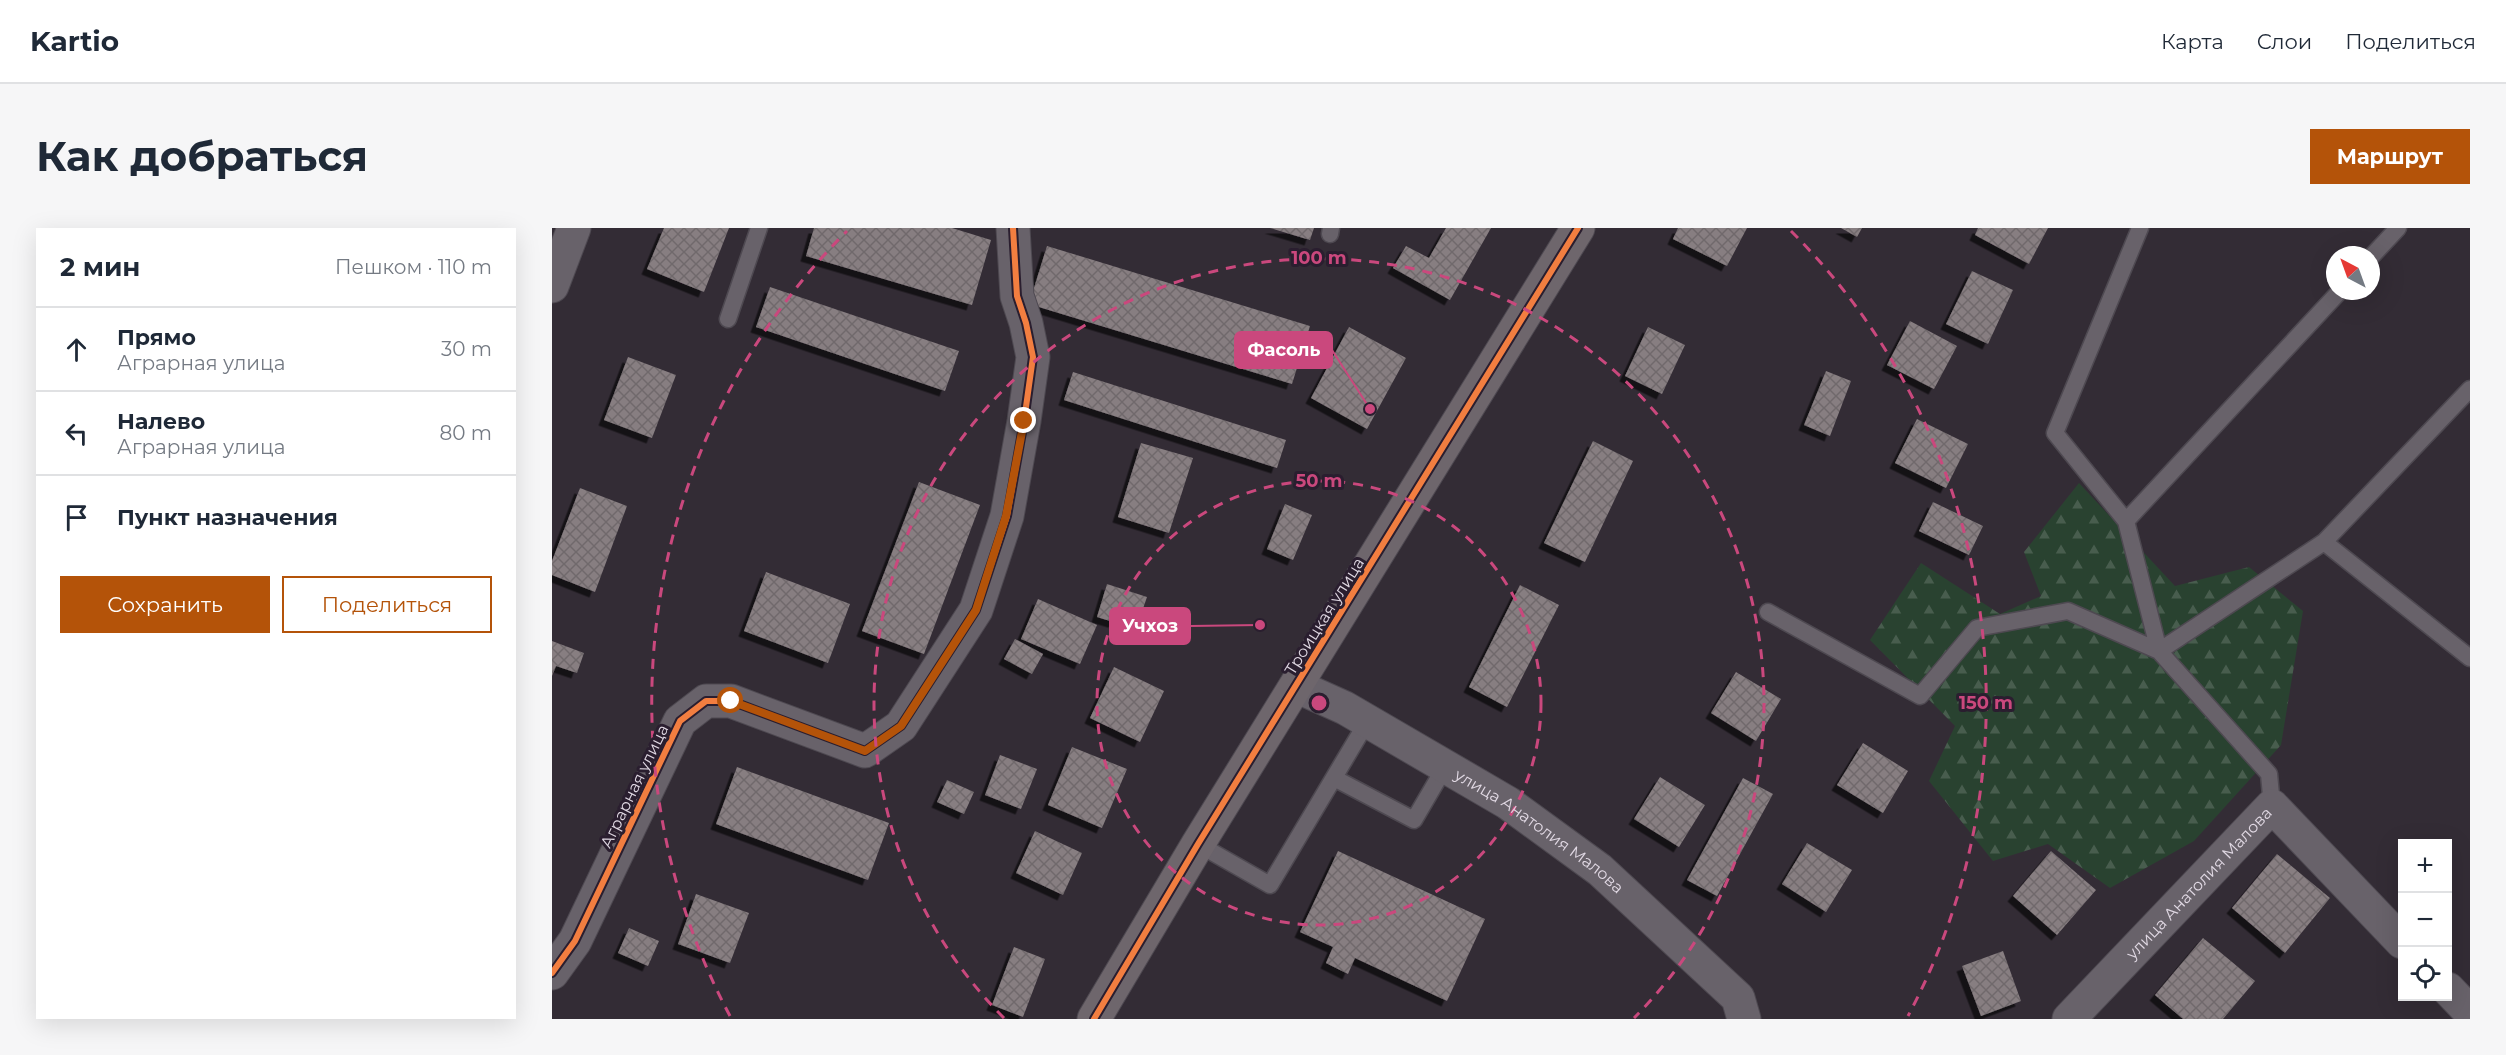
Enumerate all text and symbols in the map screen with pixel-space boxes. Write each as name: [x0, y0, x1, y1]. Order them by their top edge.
text: Kartio: [30, 24, 119, 58]
text: Карта: [2161, 29, 2224, 54]
text: Слои: [2257, 29, 2312, 54]
text: Поделиться: [2345, 29, 2476, 54]
button: Маршрут: [2310, 129, 2470, 184]
text: Как добраться: [36, 130, 368, 182]
north arrow: [2326, 246, 2380, 300]
text: 100 m: [1291, 247, 1347, 269]
text: 2 мин: [60, 251, 140, 283]
text: Пешком · 110 m: [335, 255, 492, 279]
text: Прямо: [117, 324, 196, 351]
callout: Фасоль: [1235, 332, 1332, 368]
icon: ahead: [60, 333, 93, 366]
text: 30 m: [441, 337, 492, 361]
text: Фасоль: [1247, 339, 1321, 361]
text: Аграрная улица: [117, 351, 285, 375]
route end: [1010, 407, 1036, 433]
text: Налево: [117, 408, 205, 435]
icon: left: [60, 417, 93, 450]
text: 80 m: [440, 421, 492, 445]
text: Аграрная улица: [117, 435, 285, 459]
text: 50 m: [1296, 470, 1342, 492]
icon: arrive: [60, 501, 93, 534]
text: Пункт назначения: [117, 504, 338, 531]
street label: Троицкая улица: [1281, 554, 1368, 678]
button: Сохранить: [60, 576, 270, 633]
button: Поделиться: [282, 576, 492, 633]
callout: Учхоз: [1110, 608, 1190, 644]
text: Учхоз: [1122, 615, 1178, 637]
route start: [717, 687, 743, 713]
text: 150 m: [1959, 692, 2013, 714]
centre of rings: [1309, 693, 1329, 713]
street label: Аграрная улица: [596, 722, 673, 851]
street label: улица Анатолия Малова: [1450, 765, 1628, 897]
street label: улица Анатолия Малова: [2122, 803, 2276, 964]
map controls: [2398, 839, 2452, 1001]
button: +: [2398, 839, 2452, 893]
button: −: [2398, 893, 2452, 947]
button: locate: [2398, 947, 2452, 1001]

